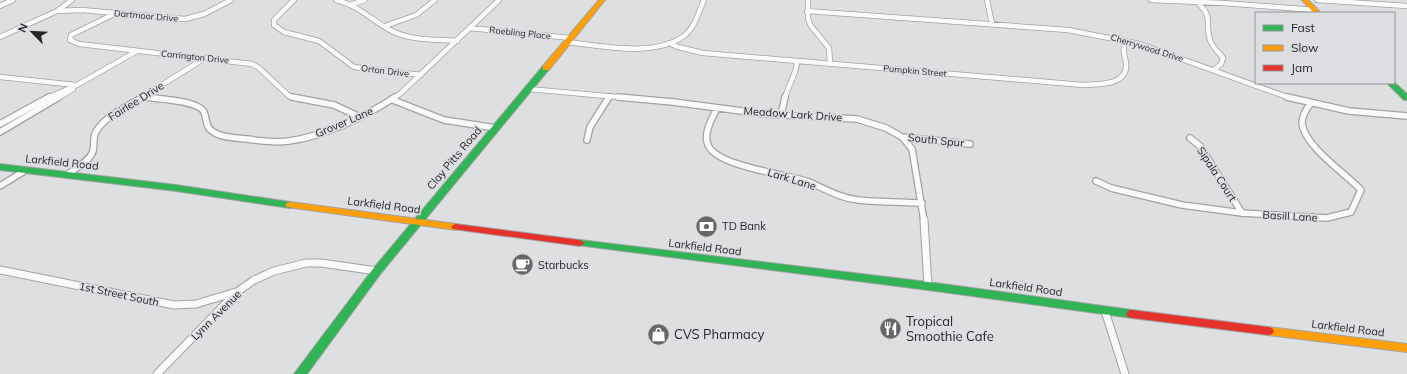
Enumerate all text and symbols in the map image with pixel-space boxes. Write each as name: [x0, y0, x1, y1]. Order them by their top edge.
street label: Dartmoor Drive: [114, 7, 179, 24]
north arrow: [12, 12, 52, 52]
legend: [1255, 12, 1395, 84]
text: Fast: [1291, 20, 1315, 35]
text: N: [15, 21, 31, 35]
street label: Roebling Place: [489, 24, 551, 41]
street label: Cherrywood Drive: [1109, 31, 1185, 65]
text: Slow: [1291, 40, 1319, 55]
street label: Carrington Drive: [160, 47, 230, 66]
text: Jam: [1291, 60, 1313, 75]
street label: Orton Drive: [361, 62, 410, 79]
street label: Pumpkin Street: [883, 62, 947, 79]
street label: Fairlee Drive: [105, 78, 167, 124]
street label: Grover Lane: [313, 103, 375, 141]
street label: Meadow Lark Drive: [743, 104, 843, 124]
street label: Clay Pitts Road: [424, 124, 484, 192]
street label: South Spur: [907, 130, 965, 150]
street label: Sipala Court: [1194, 144, 1240, 204]
street label: Larkfield Road: [25, 151, 99, 173]
street label: Lark Lane: [766, 165, 818, 193]
street label: Larkfield Road: [347, 194, 421, 216]
street label: Basill Lane: [1262, 208, 1318, 224]
bank icon: TD Bank: [694, 213, 720, 239]
place label: TD Bank: [722, 219, 766, 233]
street label: Larkfield Road: [668, 236, 742, 258]
cafe icon: Starbucks: [509, 252, 535, 278]
place label: Starbucks: [538, 258, 589, 272]
street label: Larkfield Road: [989, 275, 1063, 299]
street label: 1st Street South: [78, 279, 160, 309]
street label: Lynn Avenue: [188, 287, 244, 343]
place label: Tropical Smoothie Cafe: [906, 313, 994, 344]
restaurant icon: Tropical Smoothie Cafe: [877, 315, 903, 341]
street label: Larkfield Road: [1311, 317, 1385, 339]
shop icon: CVS Pharmacy: [646, 321, 672, 347]
place label: CVS Pharmacy: [674, 326, 764, 342]

